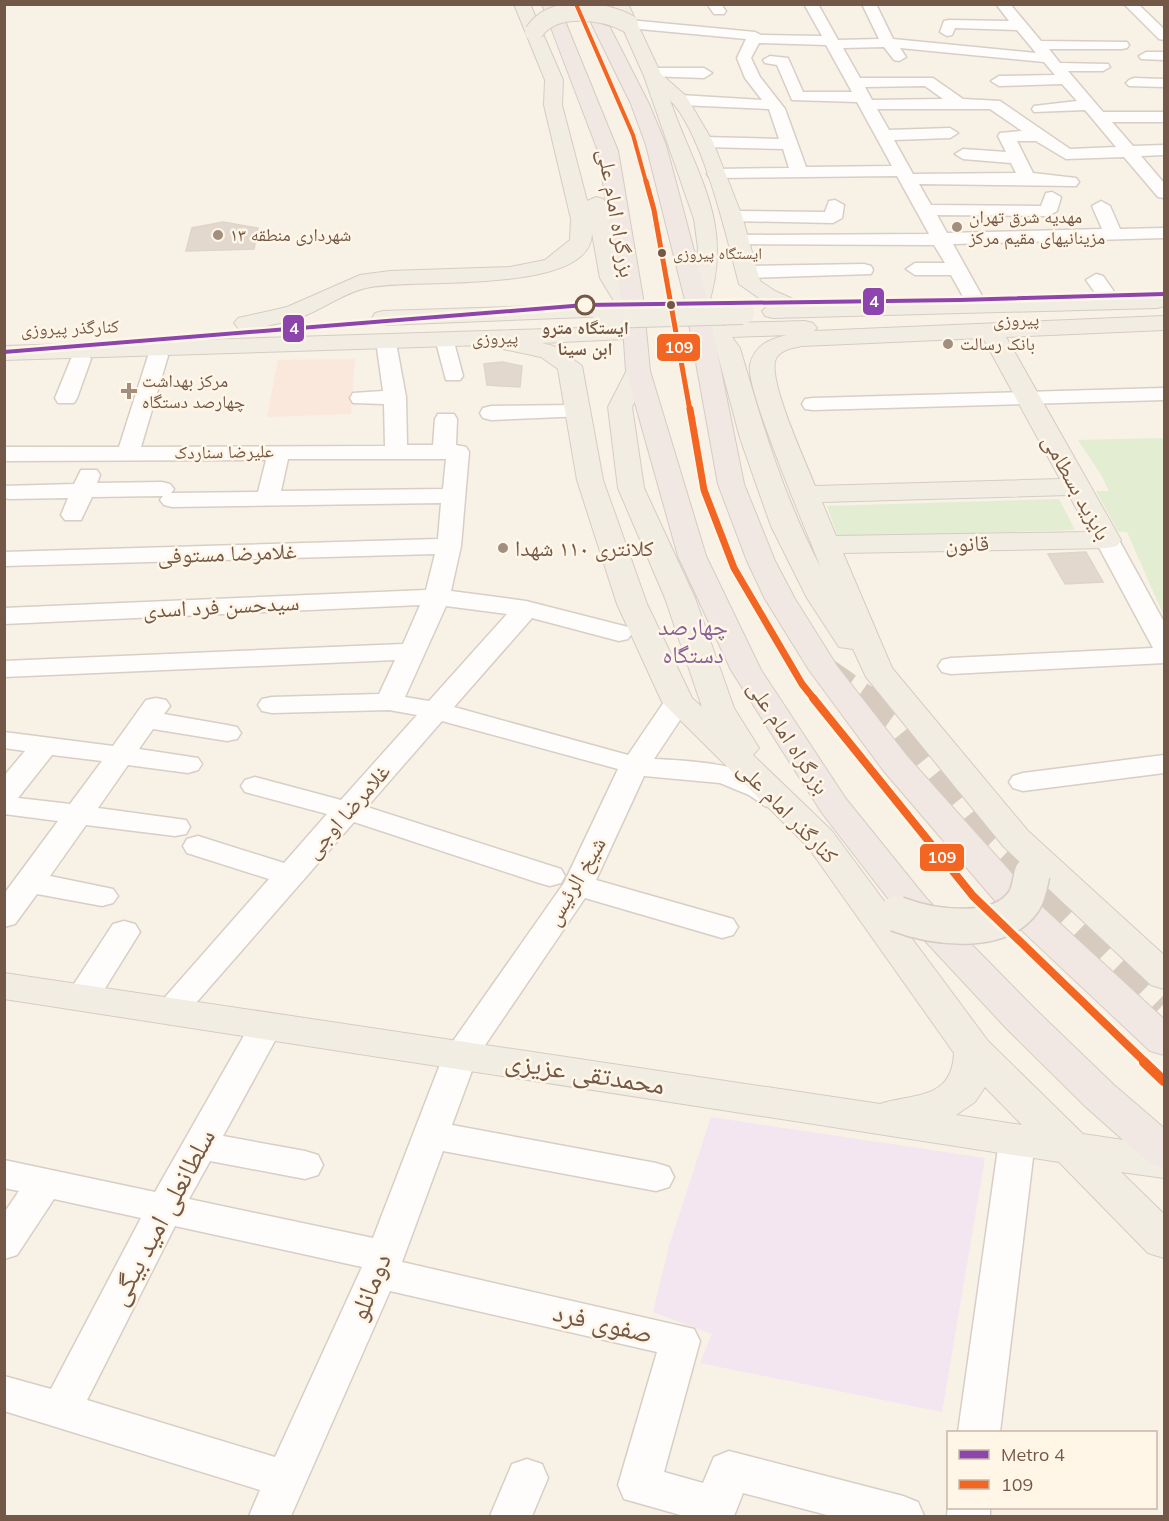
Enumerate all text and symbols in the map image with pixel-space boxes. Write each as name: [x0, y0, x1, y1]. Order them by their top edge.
street label: بزرگراه امام علی: [591, 146, 642, 280]
place label: مهدیه شرق تهران مزینانیهای مقیم مرکز: [968, 205, 1105, 250]
marker: مهدیه شرق تهران مزینانیهای مقیم مرکز: [950, 220, 964, 234]
place label: شهرداری منطقه ۱۳: [230, 223, 351, 246]
marker: شهرداری منطقه ۱۳: [211, 228, 225, 242]
place label: ایستگاه پیروزی: [673, 243, 762, 264]
marker: ایستگاه پیروزی: [656, 247, 668, 259]
line badge: 4: [862, 287, 885, 316]
text: 4: [869, 291, 879, 311]
marker: ایستگاه مترو ابن سینا: [575, 295, 595, 315]
unlabelled marker: [665, 299, 677, 311]
street label: پیروزی: [992, 307, 1040, 332]
street label: کنارگذر پیروزی: [20, 314, 120, 341]
line badge: 4: [282, 314, 305, 343]
place label: ایستگاه مترو ابن سینا: [541, 316, 629, 360]
text: 4: [289, 318, 299, 338]
street label: پیروزی: [471, 325, 519, 350]
place label: بانک رسالت: [960, 332, 1035, 355]
line badge: 109: [656, 333, 701, 362]
text: 109: [665, 337, 693, 357]
marker: بانک رسالت: [941, 337, 955, 351]
place label: مرکز بهداشت چهارصد دستگاه: [142, 369, 245, 413]
marker: مرکز بهداشت چهارصد دستگاه: [120, 382, 138, 400]
street label: بایزید بسطامی: [1036, 429, 1118, 545]
street label: علیرضا سناردک: [174, 439, 274, 464]
street label: قانون: [945, 529, 989, 557]
place label: کلانتری ۱۱۰ شهدا: [515, 534, 654, 562]
street label: غلامرضا مستوفی: [157, 537, 297, 569]
marker: کلانتری ۱۱۰ شهدا: [496, 541, 510, 555]
street label: سیدحسن فرد اسدی: [142, 588, 300, 624]
district label: چهارصد دستگاه: [658, 611, 728, 669]
street label: بزرگراه امام علی: [741, 675, 836, 800]
street label: کنارگذر امام علی: [731, 755, 844, 870]
street label: غلامرضا اوجی: [298, 758, 396, 864]
street label: شیخ الرئیس: [538, 832, 612, 930]
line badge: 109: [919, 843, 965, 872]
text: 109: [928, 847, 956, 867]
street label: محمدتقی عزیزی: [503, 1043, 667, 1101]
street label: سلطانعلی امید بیگی: [100, 1122, 222, 1311]
street label: دومانلو: [340, 1248, 398, 1325]
street label: صفوی فرد: [550, 1294, 656, 1350]
legend: [947, 1431, 1157, 1509]
text: Metro 4: [1001, 1443, 1065, 1466]
text: 109: [1001, 1473, 1033, 1496]

